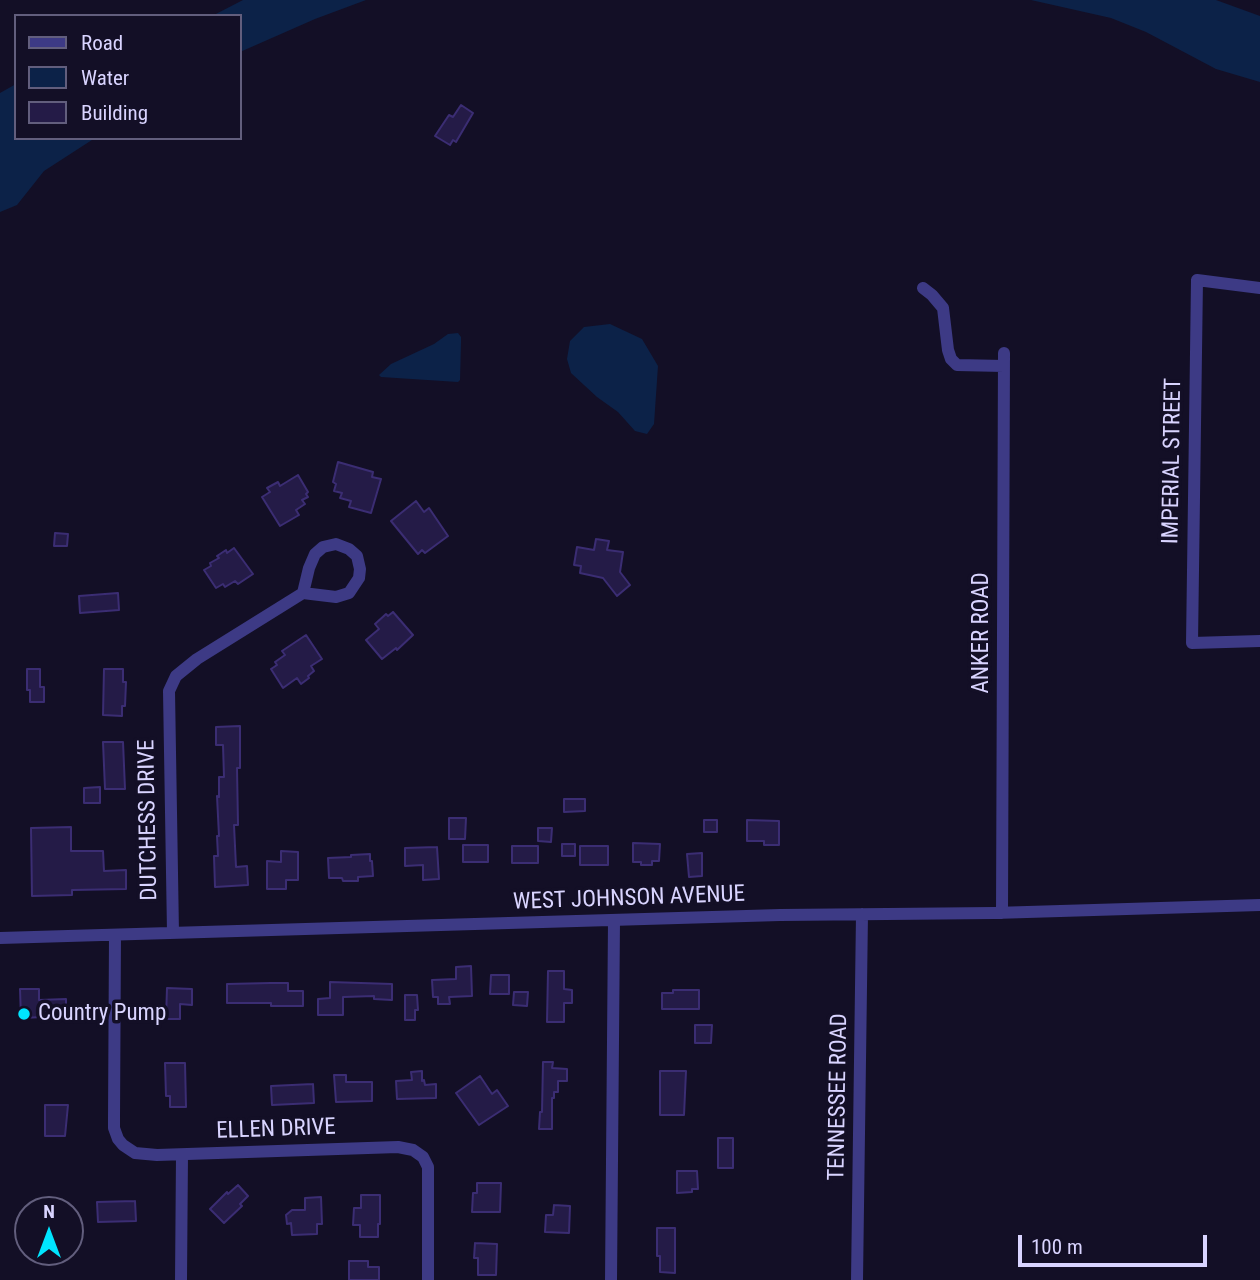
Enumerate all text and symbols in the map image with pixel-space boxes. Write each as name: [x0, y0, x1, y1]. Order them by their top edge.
legend: [14, 14, 242, 140]
text: Road: [81, 31, 123, 55]
text: Water: [81, 66, 129, 90]
text: Building: [81, 101, 148, 125]
street label: IMPERIAL STREET: [1158, 378, 1188, 544]
street label: ANKER ROAD: [968, 572, 996, 694]
street label: DUTCHESS DRIVE: [134, 739, 164, 901]
street label: WEST JOHNSON AVENUE: [513, 881, 745, 917]
place label: Country Pump: [38, 1000, 166, 1028]
marker: Country Pump: [16, 1006, 32, 1022]
street label: TENNESSEE ROAD: [824, 1013, 854, 1181]
street label: ELLEN DRIVE: [216, 1114, 336, 1146]
north arrow: [14, 1196, 84, 1266]
text: N: [43, 1200, 55, 1223]
scale bar: [1022, 1220, 1211, 1264]
text: 100 m: [1031, 1235, 1083, 1259]

